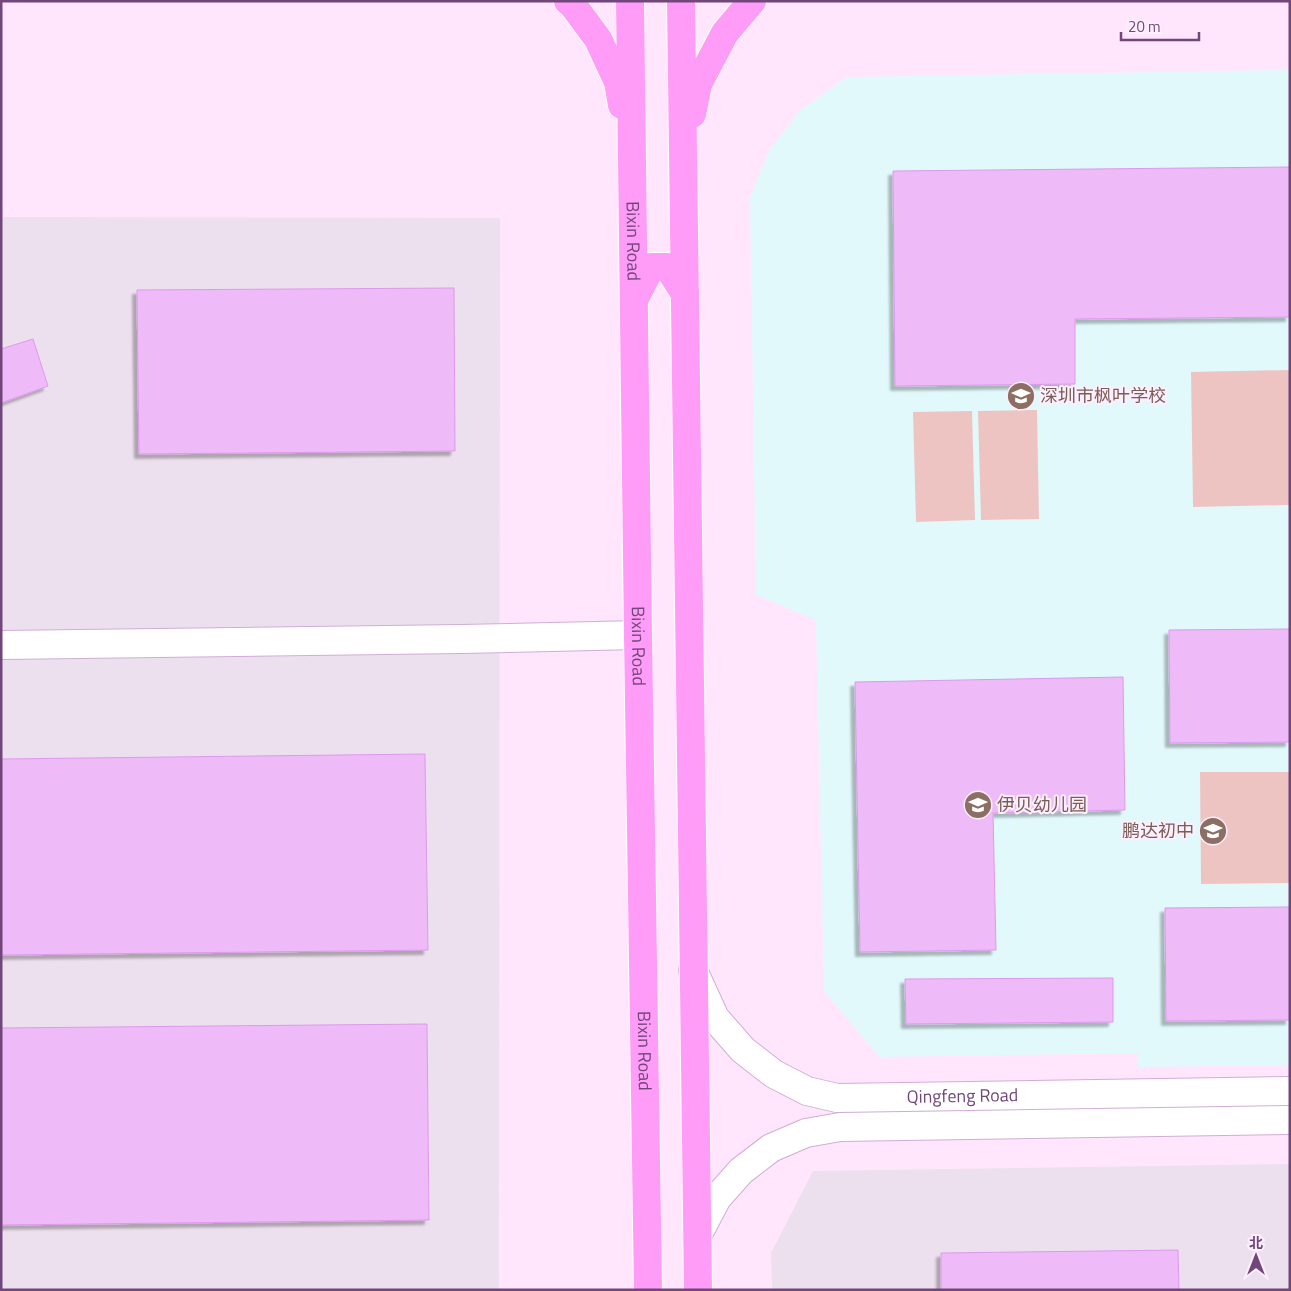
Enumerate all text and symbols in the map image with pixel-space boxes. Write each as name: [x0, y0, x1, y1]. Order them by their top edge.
scale bar: [1121, 10, 1198, 42]
text: 20 m: [1128, 15, 1161, 38]
street label: Bixin Road: [620, 201, 648, 281]
school or university icon: 深圳市枫叶学校: [1006, 381, 1036, 411]
place label: 深圳市枫叶学校: [1040, 382, 1166, 409]
street label: Bixin Road: [625, 606, 653, 686]
school or university icon: 伊贝幼儿园: [963, 790, 993, 820]
place label: 伊贝幼儿园: [997, 791, 1087, 818]
school or university icon: 鹏达初中: [1198, 816, 1228, 846]
place label: 鹏达初中: [1122, 817, 1194, 844]
street label: Bixin Road: [631, 1011, 659, 1091]
street label: Qingfeng Road: [907, 1081, 1019, 1110]
north arrow: [1231, 1231, 1281, 1281]
text: 北: [1249, 1232, 1263, 1253]

